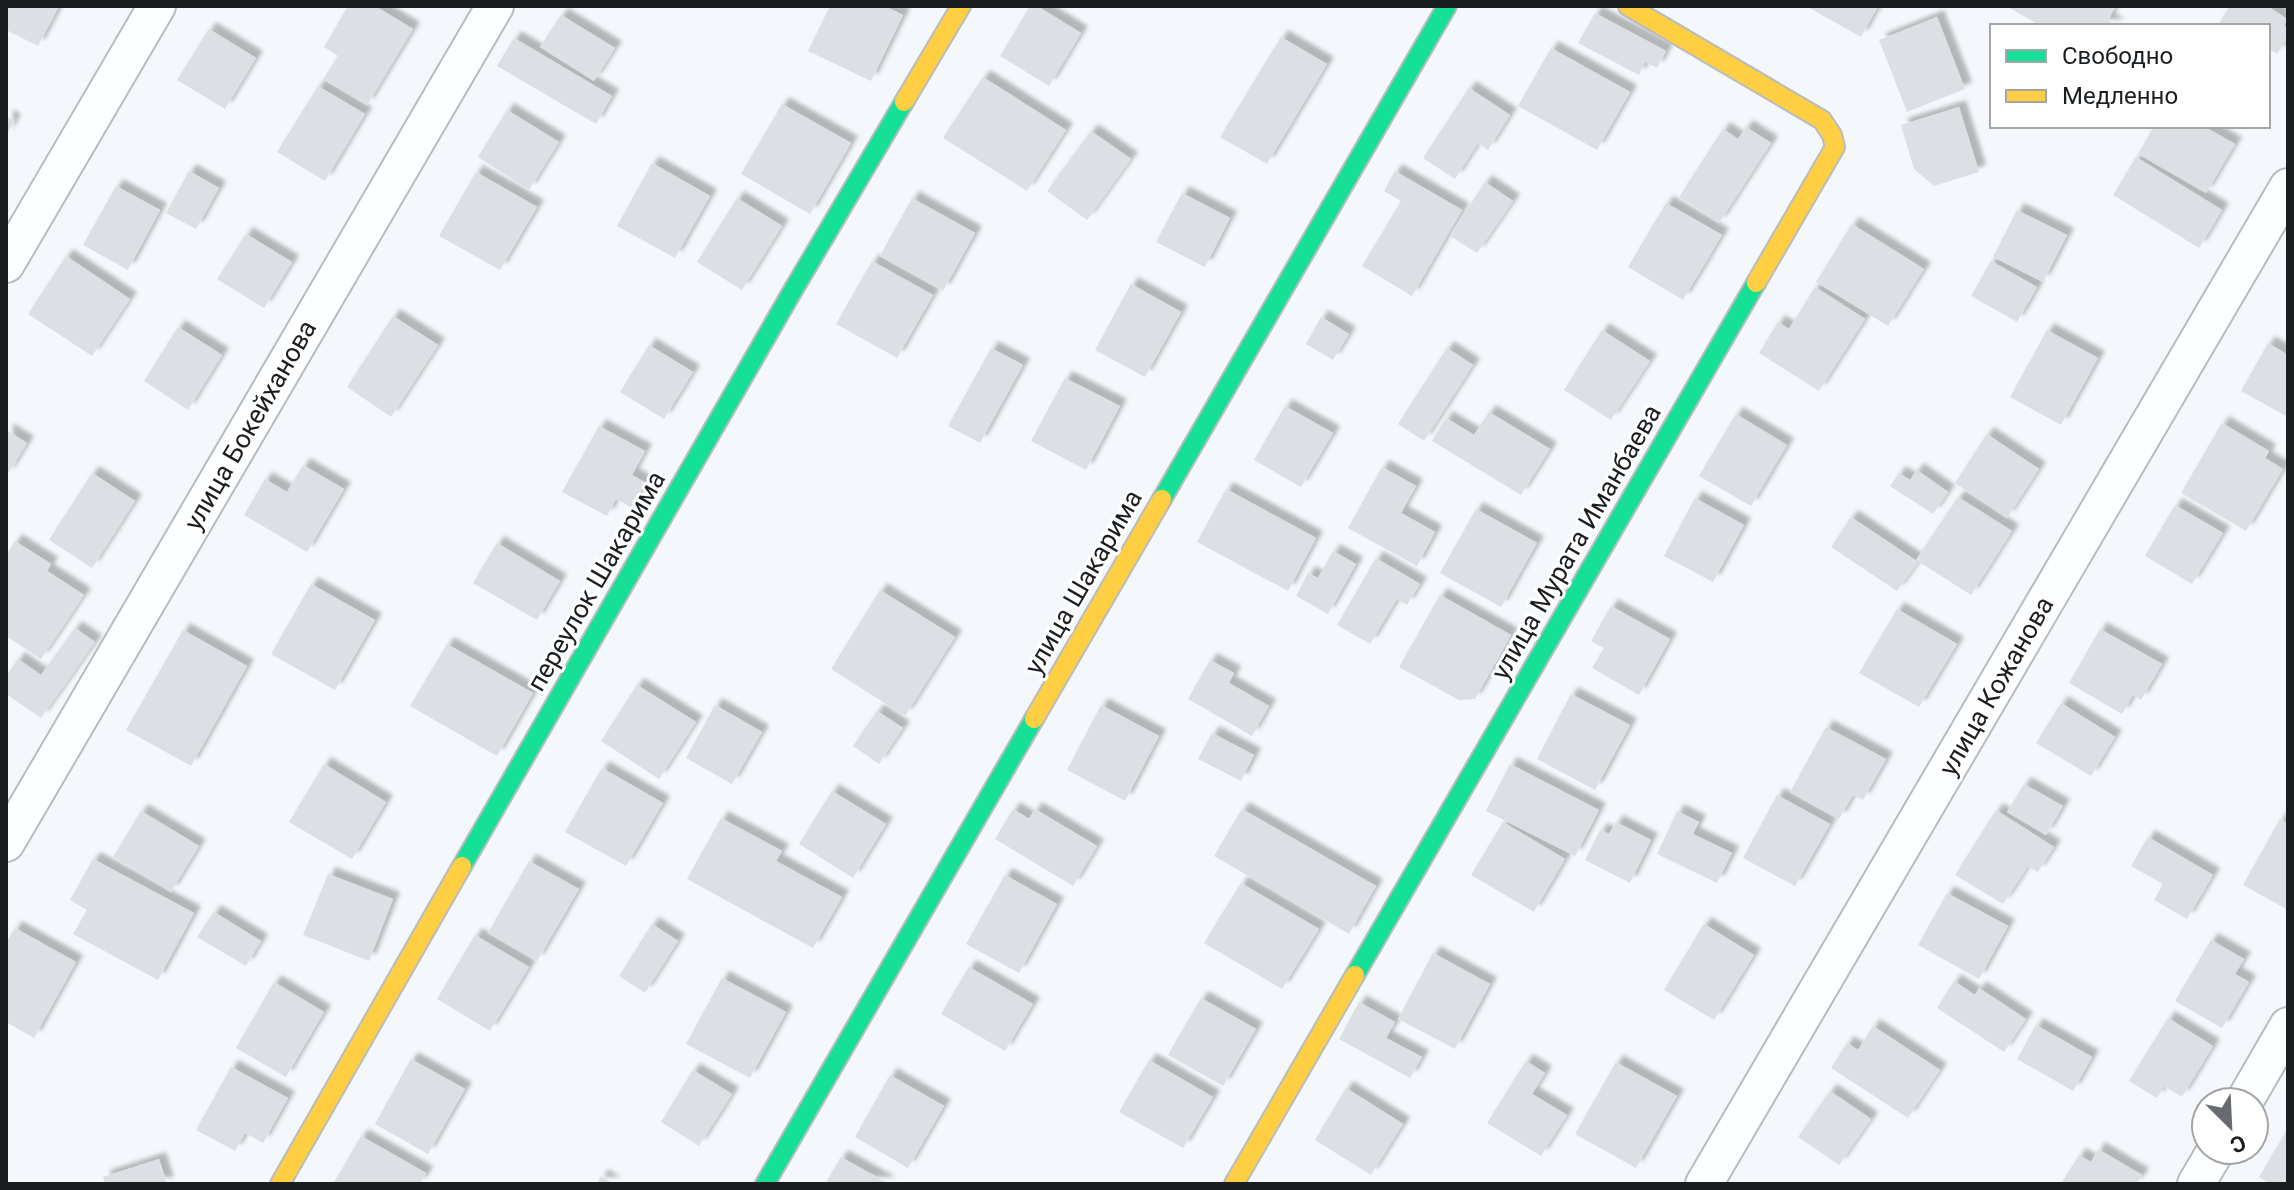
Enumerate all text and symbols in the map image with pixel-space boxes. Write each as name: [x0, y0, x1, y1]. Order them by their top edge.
legend: [1990, 24, 2270, 128]
text: Свободно: [2062, 42, 2173, 70]
text: Медленно: [2062, 82, 2178, 110]
street label: улица Бокейханова: [178, 315, 322, 535]
street label: улица Мурата Иманбаева: [1485, 399, 1667, 685]
street label: переулок Шакарима: [521, 466, 671, 696]
street label: улица Шакарима: [1018, 485, 1148, 679]
street label: улица Кожанова: [1933, 591, 2059, 781]
north arrow: [2190, 1086, 2270, 1166]
text: С: [2226, 1129, 2250, 1158]

